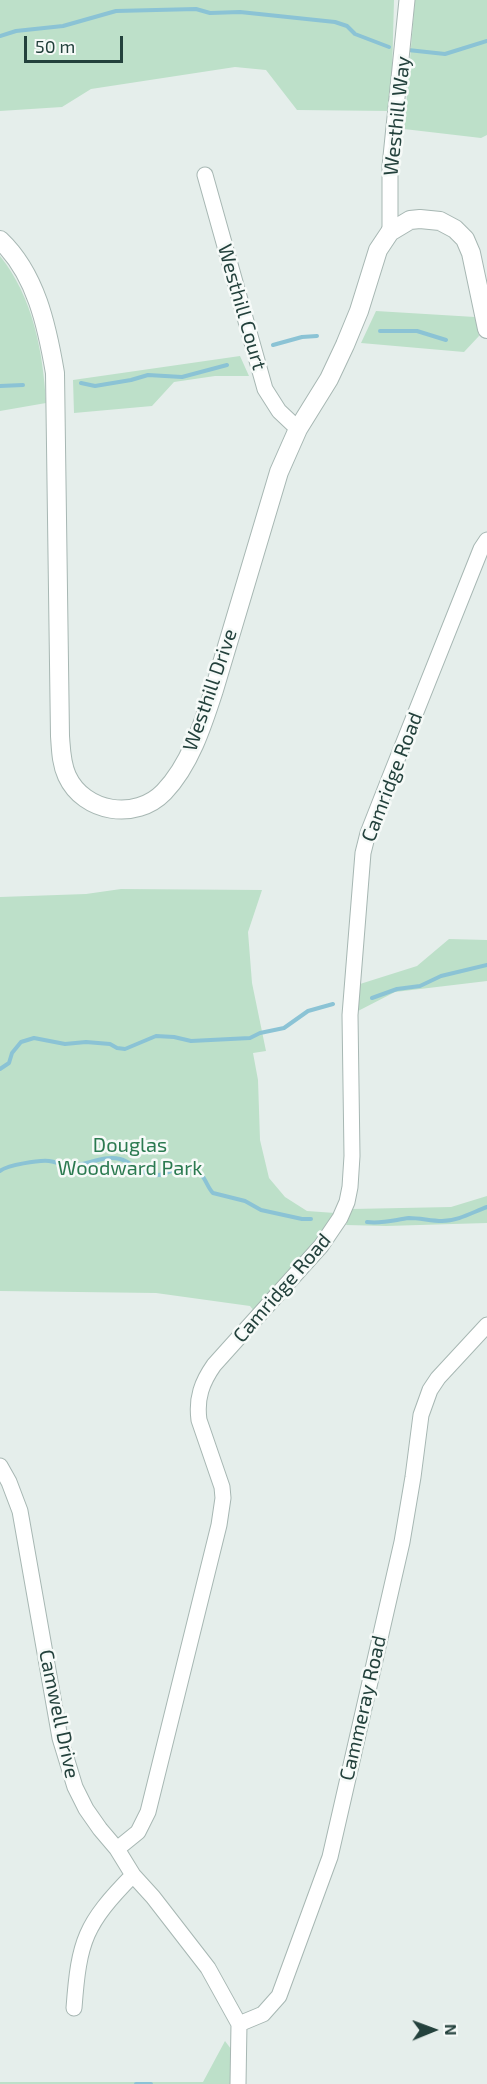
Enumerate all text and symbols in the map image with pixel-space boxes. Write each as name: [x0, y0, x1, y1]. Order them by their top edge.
scale bar: [27, 24, 126, 62]
text: 50 m: [35, 35, 75, 57]
street label: Westhill Way: [379, 55, 415, 177]
street label: Westhill Court: [213, 241, 271, 373]
street label: Westhill Drive: [178, 626, 242, 754]
street label: Camridge Road: [356, 709, 428, 845]
park label: Douglas Woodward Park: [58, 1133, 202, 1180]
street label: Camridge Road: [228, 1229, 336, 1347]
street label: Cammeray Road: [335, 1633, 391, 1783]
street label: Camwell Drive: [34, 1647, 84, 1781]
north arrow: [403, 2000, 463, 2060]
text: N: [442, 2024, 461, 2036]

